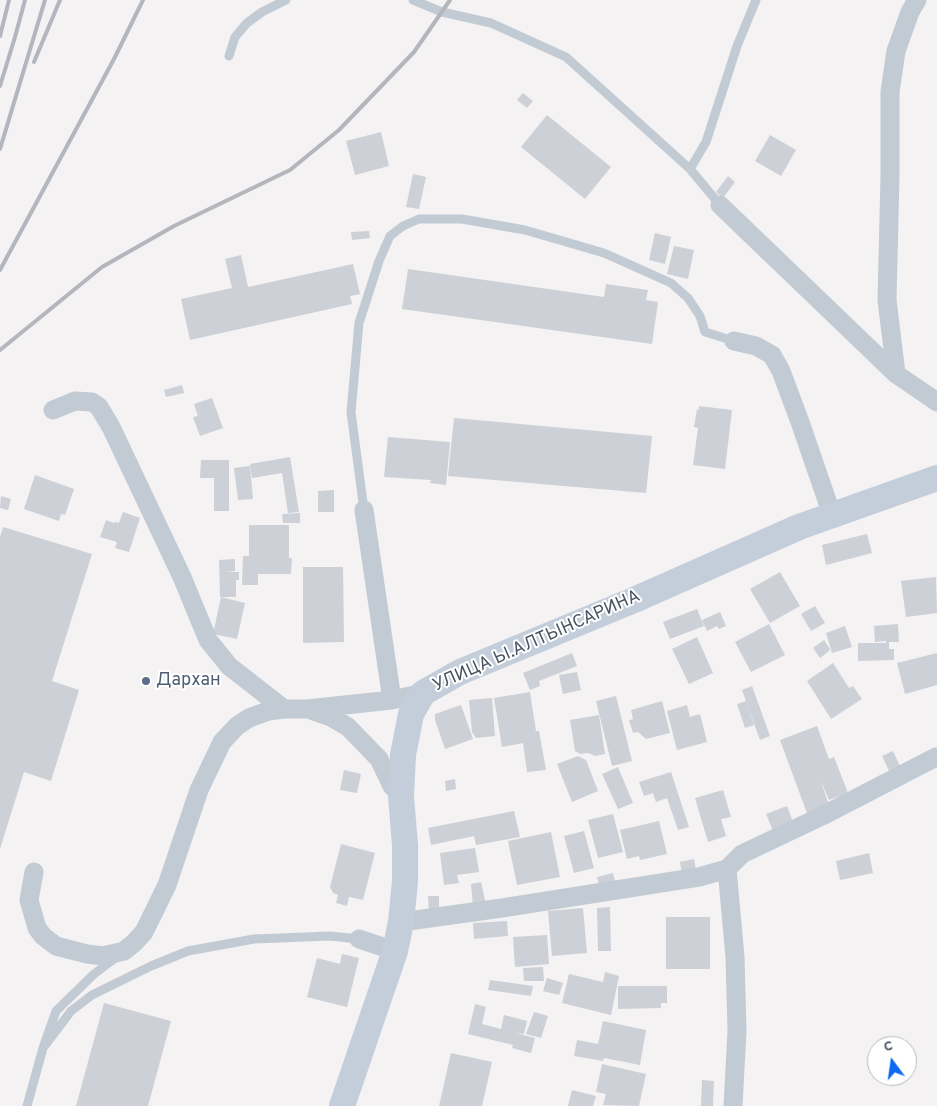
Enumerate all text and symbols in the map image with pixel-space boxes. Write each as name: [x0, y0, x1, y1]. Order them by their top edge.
street label: УЛИЦА Ы.АЛТЫНСАРИНА: [430, 586, 644, 698]
place label: Дархан: [156, 670, 221, 692]
marker: Дархан: [140, 675, 152, 687]
north arrow: [867, 1036, 917, 1086]
text: С: [882, 1038, 895, 1056]

